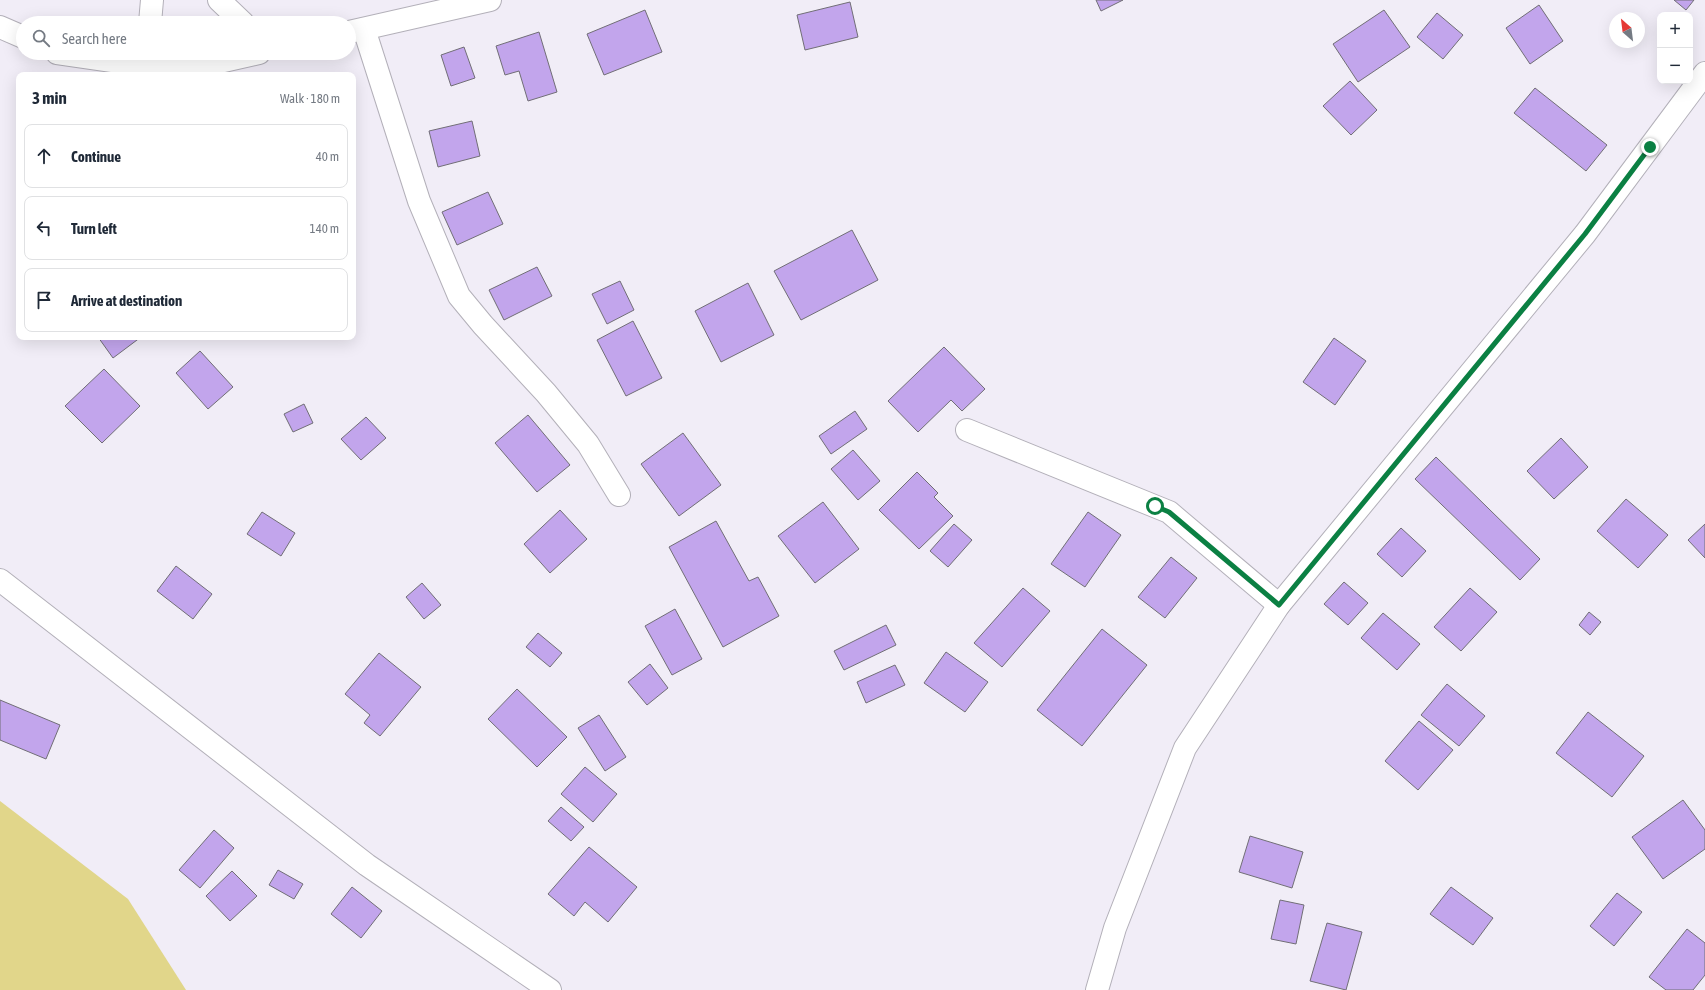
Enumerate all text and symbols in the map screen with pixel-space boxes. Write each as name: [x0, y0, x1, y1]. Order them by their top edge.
north arrow: [1609, 12, 1645, 48]
map controls: [1657, 12, 1693, 84]
button: +: [1657, 12, 1693, 48]
search box: [16, 16, 356, 60]
icon: search: [30, 27, 52, 49]
text: Search here: [62, 30, 127, 47]
button: −: [1657, 48, 1693, 84]
text: 3 min: [32, 88, 67, 108]
text: Walk · 180 m: [280, 91, 340, 106]
route end: [1641, 138, 1659, 156]
icon: ahead: [33, 145, 55, 167]
text: Continue: [71, 148, 121, 165]
text: 40 m: [316, 149, 339, 164]
icon: left: [33, 217, 55, 239]
text: Turn left: [71, 220, 117, 237]
text: 140 m: [310, 221, 339, 236]
icon: arrive: [33, 289, 55, 311]
text: Arrive at destination: [71, 292, 182, 309]
route start: [1146, 497, 1164, 515]

